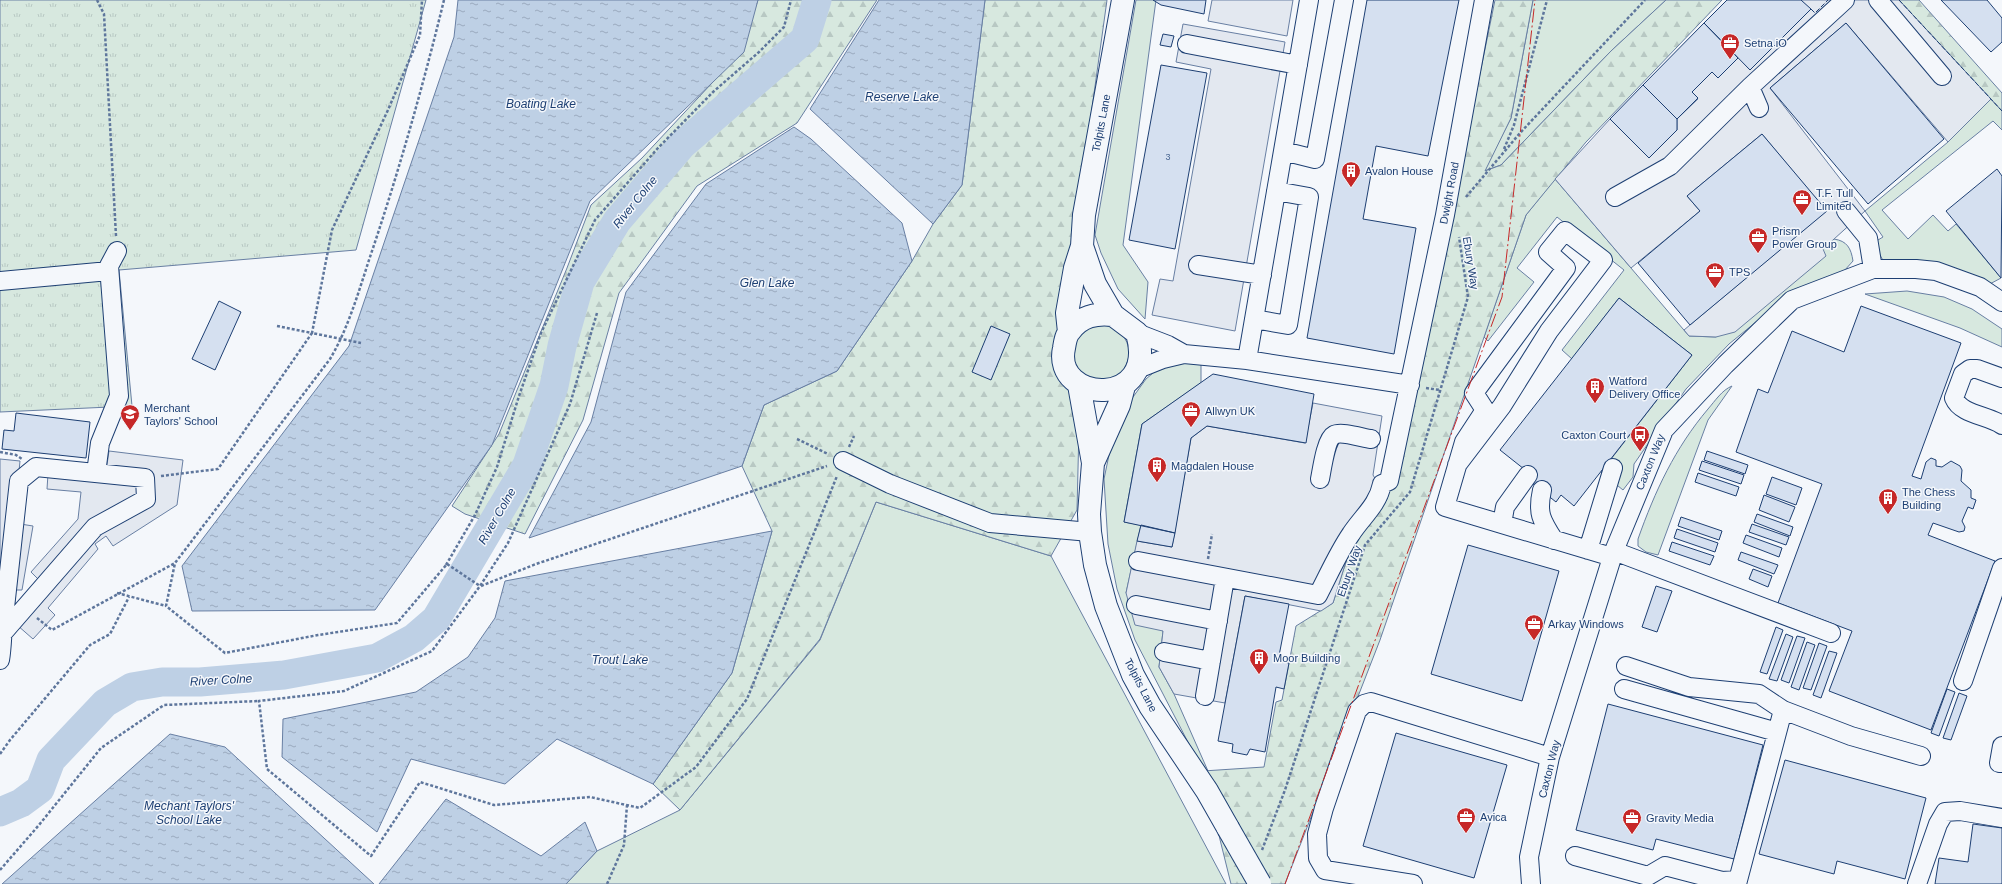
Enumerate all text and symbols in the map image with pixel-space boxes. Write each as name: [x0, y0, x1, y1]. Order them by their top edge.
office icon: Setna iO: [1719, 32, 1741, 60]
place label: Setna iO: [1744, 37, 1787, 49]
water label: Reserve Lake: [865, 90, 939, 104]
street label: Tolpits Lane: [1090, 93, 1112, 153]
water label: Boating Lake: [506, 97, 576, 111]
house number: 3: [1165, 152, 1171, 162]
building icon: Avalon House: [1340, 160, 1362, 188]
street label: Dwight Road: [1437, 161, 1461, 225]
place label: Avalon House: [1365, 165, 1433, 177]
water label: River Colne: [610, 173, 660, 231]
place label: T.F. Tull Limited: [1816, 187, 1853, 212]
office icon: T.F. Tull Limited: [1791, 188, 1813, 216]
place label: Prism Power Group: [1772, 225, 1837, 250]
office icon: Prism Power Group: [1747, 226, 1769, 254]
street label: Ebury Way: [1461, 236, 1481, 291]
office icon: TPS: [1704, 261, 1726, 289]
place label: TPS: [1729, 266, 1750, 278]
water label: Glen Lake: [740, 276, 795, 290]
place label: Watford Delivery Office: [1609, 375, 1680, 400]
building icon: Watford Delivery Office: [1584, 376, 1606, 404]
office icon: Allwyn UK: [1180, 400, 1202, 428]
place label: Merchant Taylors' School: [144, 402, 218, 427]
school or university icon: Merchant Taylors' School: [119, 403, 141, 431]
place label: Allwyn UK: [1205, 405, 1256, 417]
bus stop icon: Caxton Court: [1629, 424, 1651, 452]
place label: Caxton Court: [1561, 429, 1626, 441]
street label: Caxton Way: [1633, 432, 1667, 492]
building icon: Magdalen House: [1146, 455, 1168, 483]
place label: Magdalen House: [1171, 460, 1254, 472]
water label: River Colne: [475, 485, 519, 547]
place label: The Chess Building: [1902, 486, 1956, 511]
building icon: The Chess Building: [1877, 487, 1899, 515]
street label: Ebury Way: [1335, 543, 1364, 598]
office icon: Arkay Windows: [1523, 613, 1545, 641]
place label: Arkay Windows: [1548, 618, 1624, 630]
building icon: Moor Building: [1248, 647, 1270, 675]
place label: Moor Building: [1273, 652, 1340, 664]
water label: Trout Lake: [592, 653, 649, 667]
street label: Tolpits Lane: [1122, 656, 1160, 714]
water label: River Colne: [189, 671, 253, 689]
street label: Caxton Way: [1536, 738, 1562, 799]
water label: Mechant Taylors' School Lake: [144, 799, 235, 827]
office icon: Avica: [1455, 806, 1477, 834]
office icon: Gravity Media: [1621, 807, 1643, 835]
place label: Avica: [1480, 811, 1508, 823]
place label: Gravity Media: [1646, 812, 1715, 824]

